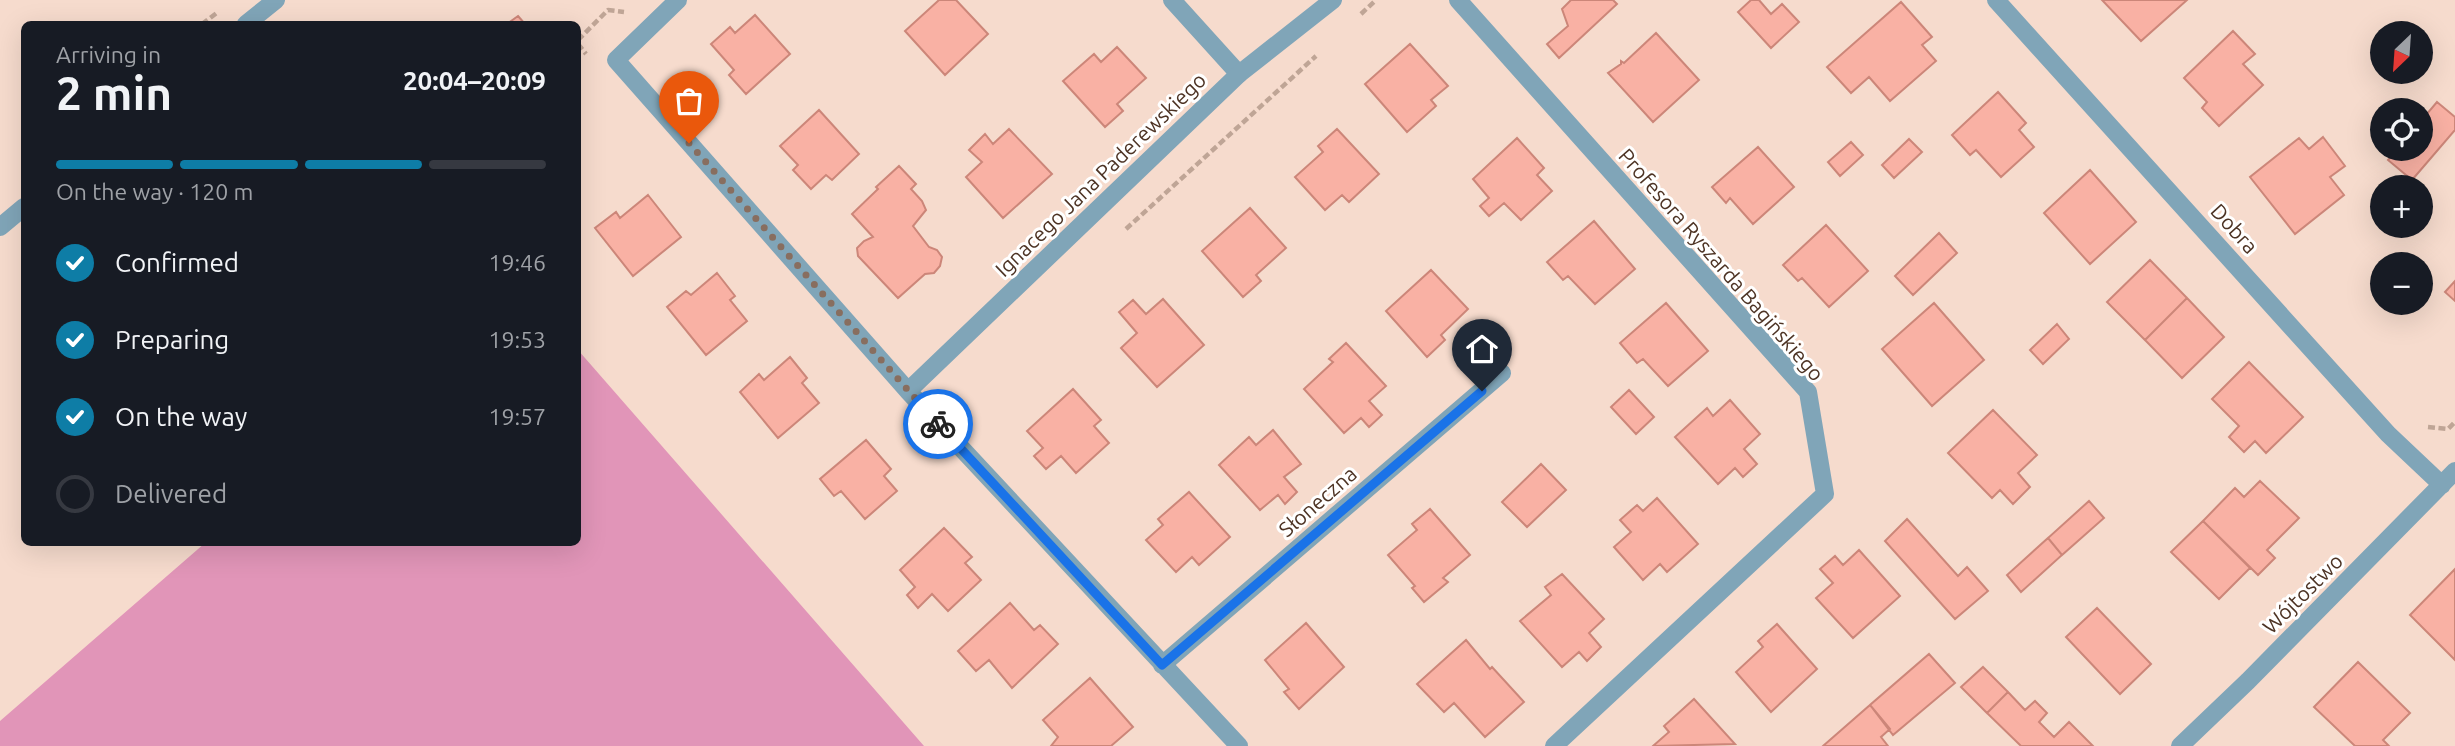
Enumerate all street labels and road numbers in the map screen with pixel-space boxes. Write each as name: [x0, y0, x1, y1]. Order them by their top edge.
street label: Ignacego Jana Paderewskiego: [990, 67, 1210, 281]
street label: Profesora Ryszarda Bagińskiego: [1614, 143, 1829, 385]
street label: Dobra: [2206, 199, 2263, 258]
street label: Słoneczna: [1274, 461, 1361, 541]
street label: Wójtostwo: [2257, 548, 2347, 638]

